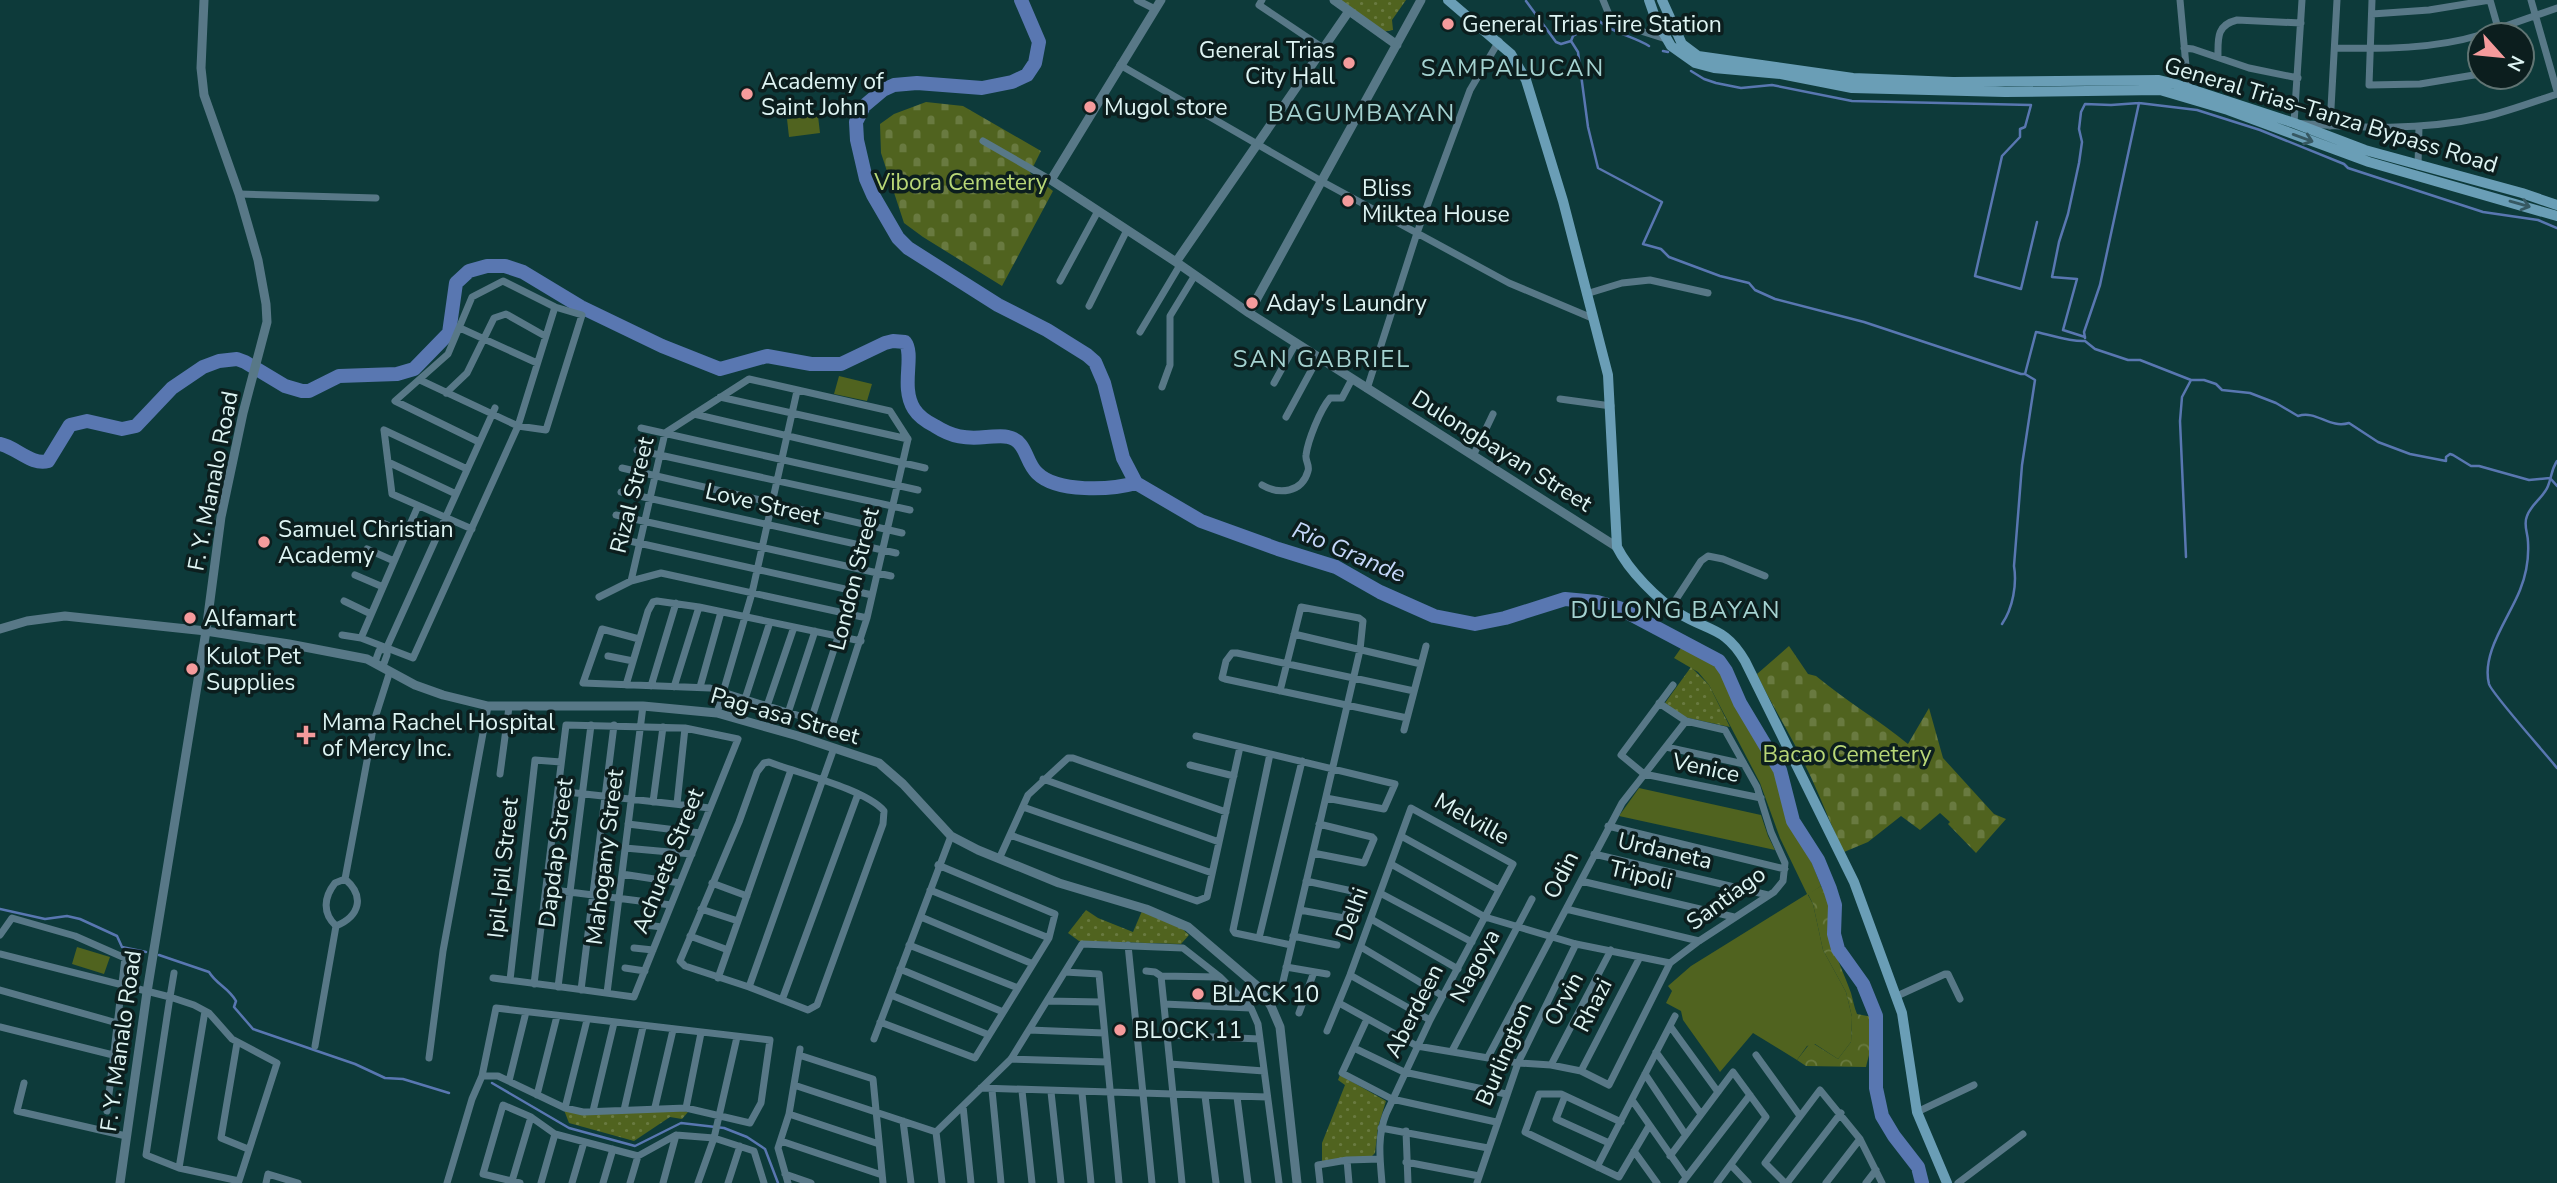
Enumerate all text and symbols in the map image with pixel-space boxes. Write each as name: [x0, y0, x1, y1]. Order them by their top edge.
place label: General Trias Fire Station: [1462, 9, 1722, 40]
marker: General Trias Fire Station: [1440, 16, 1456, 32]
north arrow: [2466, 21, 2536, 91]
place label: General Trias City Hall: [1199, 35, 1335, 92]
street label: General Trias–Tanza Bypass Road: [2160, 49, 2502, 181]
text: N: [2500, 51, 2530, 76]
district label: SAMPALUCAN: [1421, 52, 1605, 84]
marker: General Trias City Hall: [1341, 55, 1357, 71]
place label: Academy of Saint John: [761, 66, 884, 123]
marker: Academy of Saint John: [739, 86, 755, 102]
place label: Mugol store: [1104, 92, 1228, 123]
district label: BAGUMBAYAN: [1268, 97, 1456, 129]
marker: Mugol store: [1082, 99, 1098, 115]
one-way arrow: [2291, 132, 2313, 145]
park label: Vibora Cemetery: [873, 167, 1048, 198]
place label: Bliss Milktea House: [1362, 173, 1510, 230]
marker: Bliss Milktea House: [1340, 193, 1356, 209]
one-way arrow: [2509, 199, 2531, 212]
place label: Aday's Laundry: [1266, 288, 1427, 319]
marker: Aday's Laundry: [1244, 295, 1260, 311]
district label: SAN GABRIEL: [1233, 343, 1411, 375]
street label: Dulongbayan Street: [1406, 383, 1599, 519]
street label: F. Y. Manalo Road: [180, 388, 246, 574]
street label: Rizal Street: [603, 433, 662, 556]
street label: Love Street: [702, 476, 825, 533]
street label: London Street: [821, 503, 887, 654]
place label: Samuel Christian Academy: [278, 514, 454, 571]
water label: Rio Grande: [1287, 514, 1411, 590]
marker: Samuel Christian Academy: [256, 534, 272, 550]
district label: DULONG BAYAN: [1570, 594, 1782, 626]
place label: Alfamart: [204, 603, 297, 634]
marker: Alfamart: [182, 610, 198, 626]
place label: Kulot Pet Supplies: [206, 641, 302, 698]
marker: Kulot Pet Supplies: [184, 661, 200, 677]
street label: Pag-asa Street: [707, 680, 864, 752]
place label: Mama Rachel Hospital of Mercy Inc.: [322, 707, 555, 764]
marker: Mama Rachel Hospital of Mercy Inc.: [296, 725, 316, 745]
park label: Bacao Cemetery: [1763, 739, 1932, 770]
street label: Venice: [1669, 746, 1742, 790]
street label: Mahogany Street: [579, 766, 631, 947]
street label: Dapdap Street: [531, 776, 581, 930]
street label: Achuete Street: [625, 783, 712, 938]
street label: Melville: [1429, 786, 1515, 852]
street label: Ipil-Ipil Street: [480, 795, 526, 940]
street label: Urdaneta: [1615, 825, 1715, 877]
street label: Odin: [1536, 846, 1586, 904]
street label: Tripoli: [1606, 853, 1676, 897]
street label: Santiago: [1680, 859, 1772, 937]
street label: Delhi: [1328, 883, 1376, 945]
street label: Nagoya: [1443, 924, 1507, 1008]
street label: F. Y. Manalo Road: [93, 948, 149, 1134]
street label: Aberdeen: [1377, 959, 1451, 1063]
street label: Orvin: [1537, 967, 1591, 1031]
street label: Rhazi: [1566, 973, 1620, 1037]
place label: BLACK 10: [1212, 979, 1319, 1010]
marker: BLACK 10: [1190, 986, 1206, 1002]
street label: Burlington: [1468, 998, 1540, 1110]
place label: BLOCK 11: [1134, 1015, 1242, 1046]
marker: BLOCK 11: [1112, 1022, 1128, 1038]

